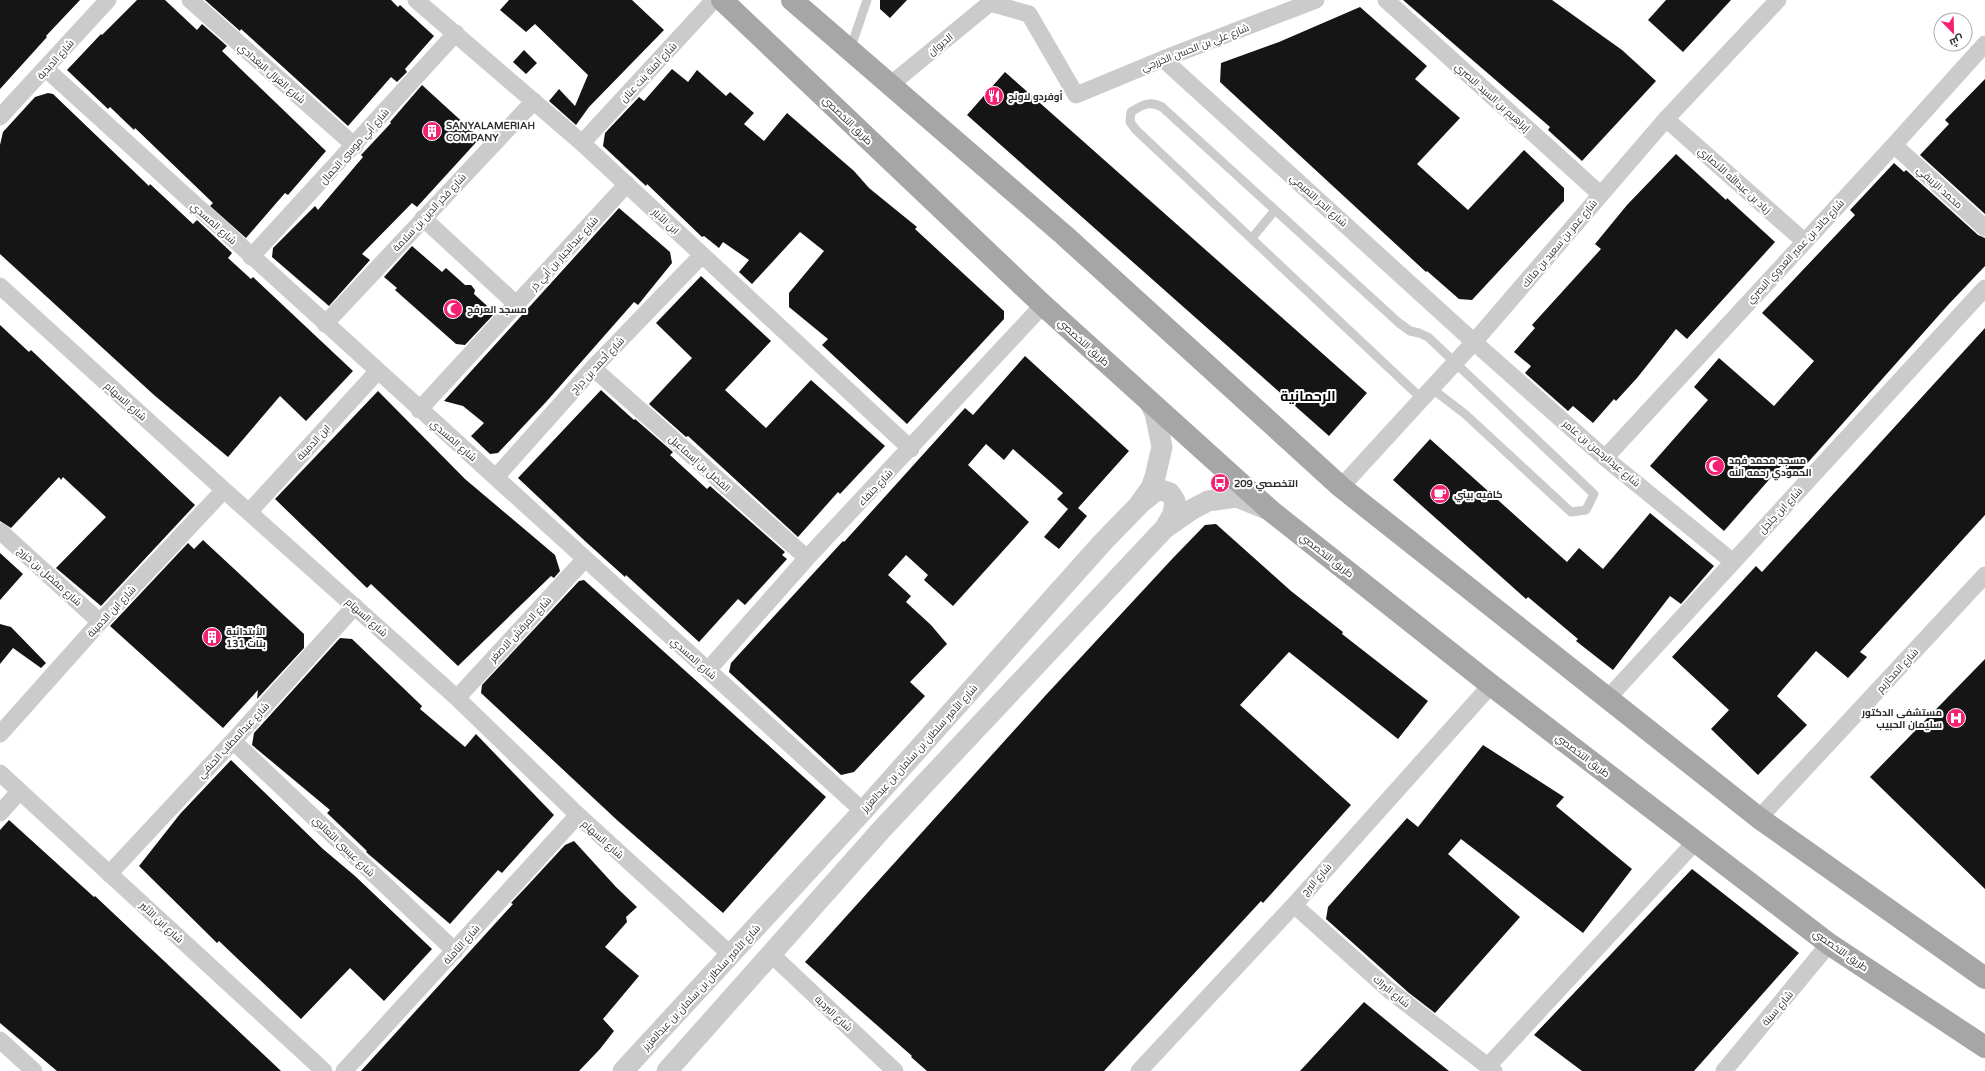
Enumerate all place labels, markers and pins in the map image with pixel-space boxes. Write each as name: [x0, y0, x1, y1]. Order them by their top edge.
restaurant icon: أوفردو لاونج: [983, 85, 1005, 107]
place label: أوفردو لاونج: [1008, 90, 1063, 104]
building icon: SANYALAMERIAH COMPANY: [421, 120, 443, 142]
place label: SANYALAMERIAH COMPANY: [446, 120, 535, 144]
mosque icon: مسجد العرفج: [442, 298, 464, 320]
place label: مسجد العرفج: [467, 304, 527, 317]
mosque icon: مسجد محمد فهد الحمودي رحمه الله: [1704, 455, 1726, 477]
place label: مسجد محمد فهد الحمودي رحمه الله: [1729, 455, 1812, 481]
bus stop icon: التخصصي 209: [1209, 472, 1231, 494]
place label: التخصصي 209: [1234, 478, 1298, 492]
cafe icon: كافيه بيني: [1429, 483, 1451, 505]
place label: كافيه بيني: [1454, 489, 1503, 503]
building icon: الأبتدائية 131 بنات: [201, 626, 223, 648]
place label: الأبتدائية 131 بنات: [226, 626, 266, 650]
place label: مستشفى الدكتور سليمان الحبيب: [1861, 707, 1942, 731]
hospital icon: مستشفى الدكتور سليمان الحبيب: [1945, 707, 1967, 729]

